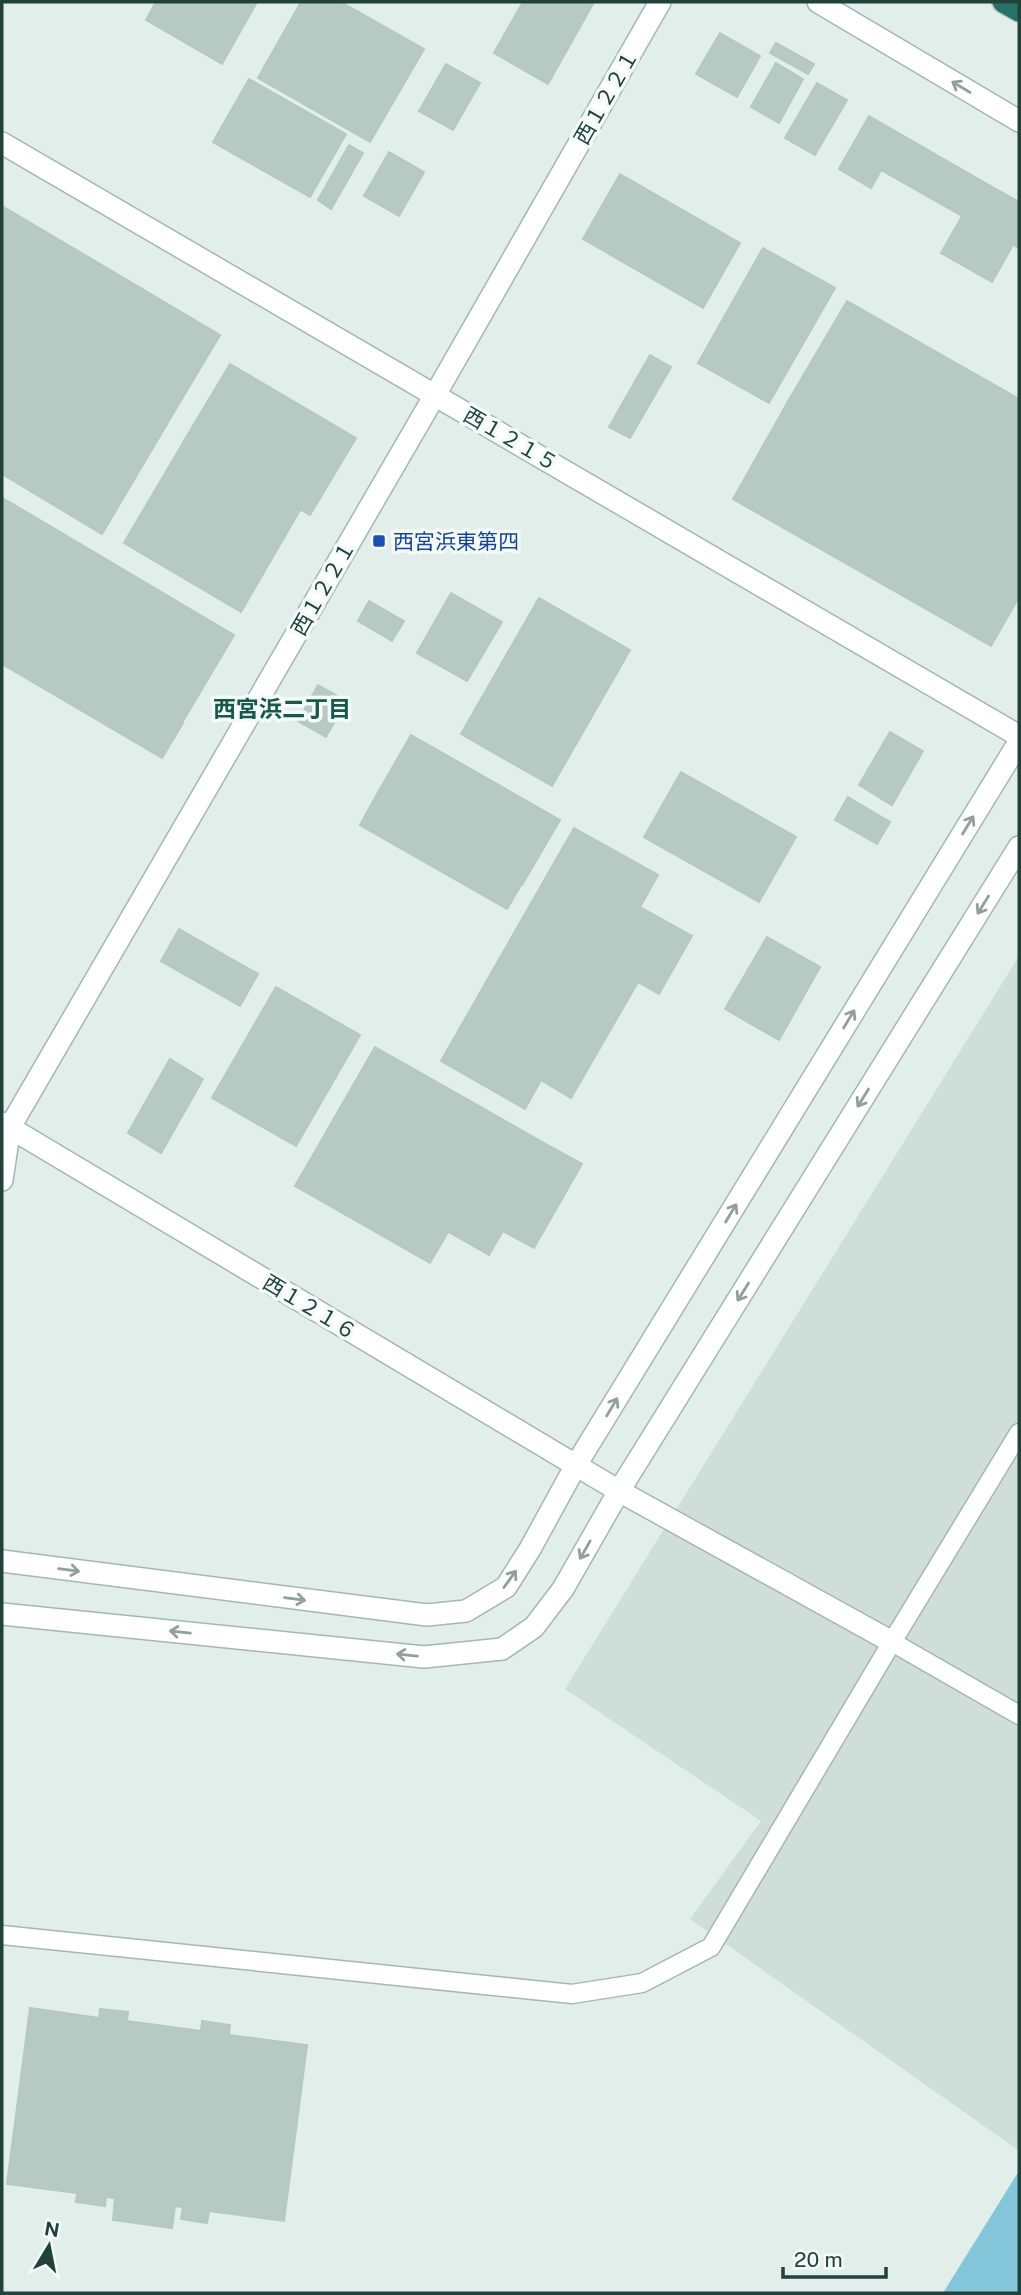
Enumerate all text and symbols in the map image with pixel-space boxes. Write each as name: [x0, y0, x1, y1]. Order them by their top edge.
street label: 西１２２１: [569, 45, 643, 149]
one-way arrow: [951, 79, 971, 93]
street label: 西１２１５: [459, 402, 563, 476]
place label: 西宮浜東第四: [393, 529, 519, 554]
marker: 西宮浜東第四: [371, 533, 387, 549]
street label: 西１２２１: [286, 536, 360, 640]
district label: 西宮浜二丁目: [213, 695, 351, 722]
one-way arrow: [962, 816, 976, 836]
one-way arrow: [976, 895, 990, 915]
one-way arrow: [843, 1010, 857, 1030]
one-way arrow: [856, 1088, 870, 1108]
one-way arrow: [724, 1204, 738, 1224]
street label: 西１２１６: [259, 1269, 361, 1345]
one-way arrow: [735, 1281, 749, 1301]
one-way arrow: [605, 1398, 619, 1418]
one-way arrow: [578, 1540, 592, 1560]
one-way arrow: [58, 1563, 80, 1576]
one-way arrow: [503, 1570, 517, 1589]
one-way arrow: [283, 1592, 306, 1605]
one-way arrow: [169, 1626, 192, 1639]
one-way arrow: [396, 1648, 418, 1661]
north arrow: [14, 2211, 84, 2281]
text: N: [43, 2217, 61, 2241]
scale bar: [783, 2236, 886, 2280]
text: 20 m: [794, 2247, 843, 2272]

